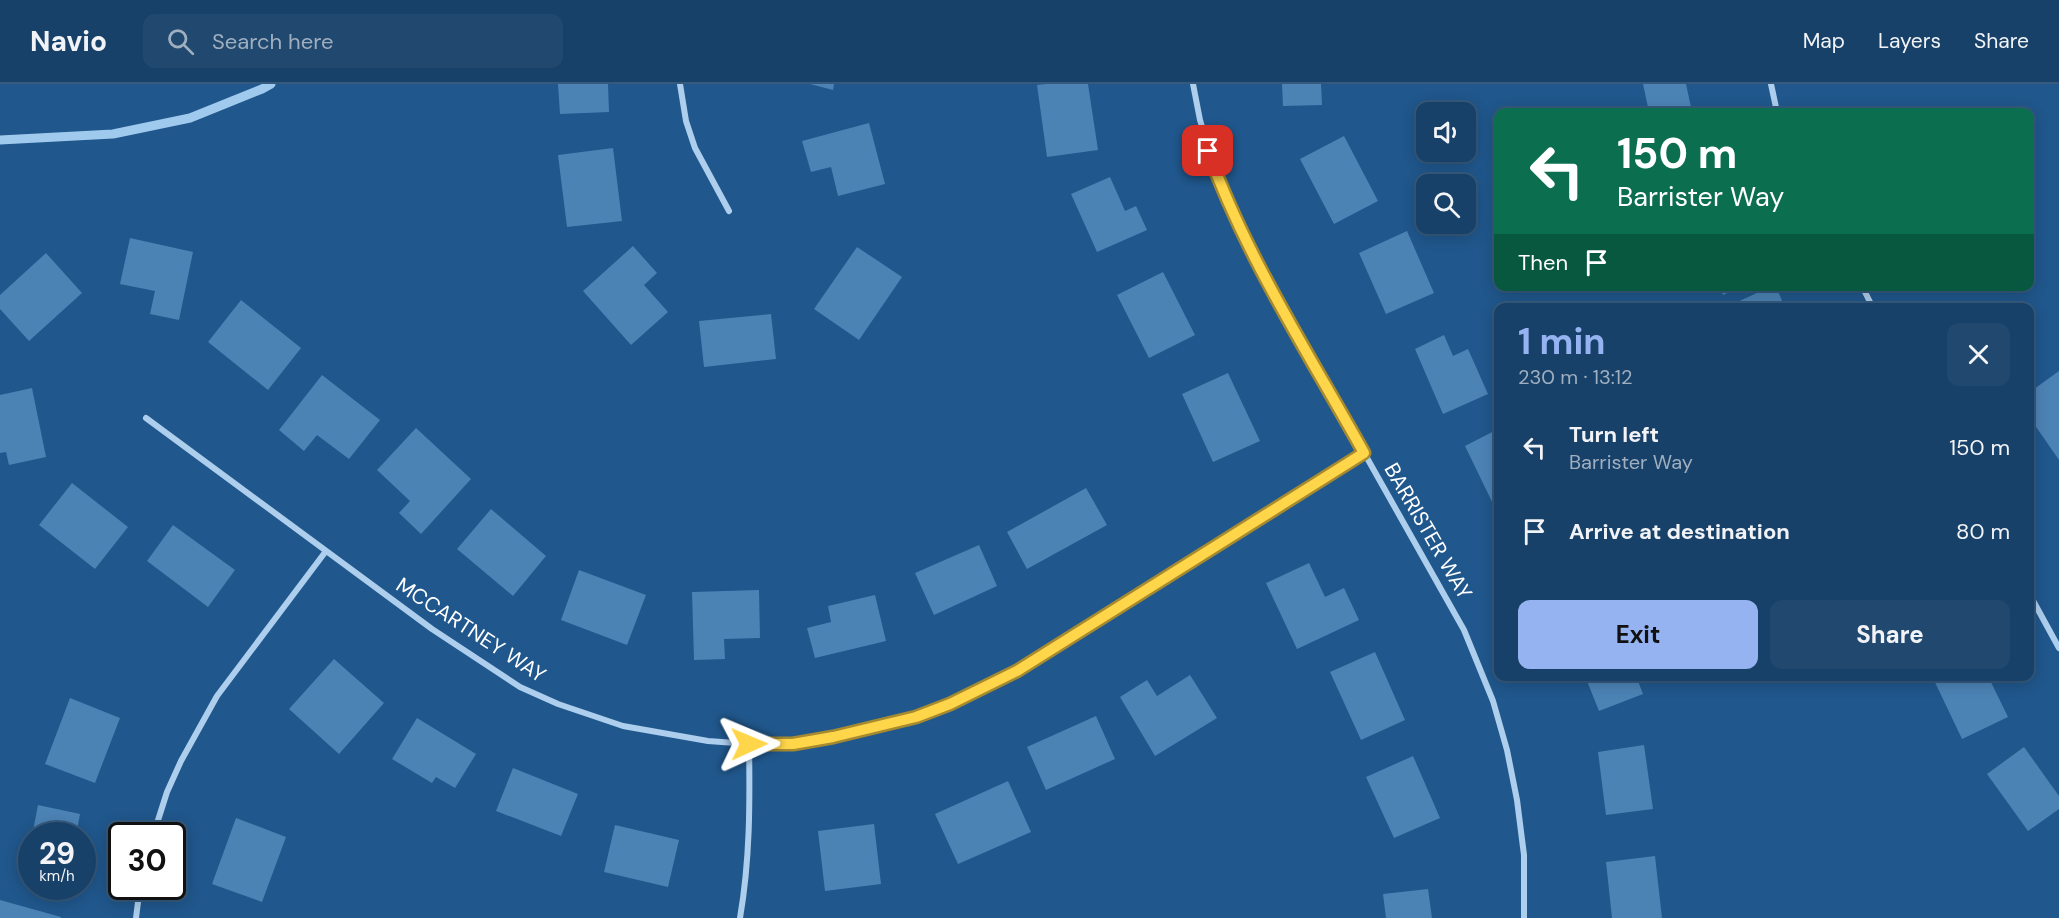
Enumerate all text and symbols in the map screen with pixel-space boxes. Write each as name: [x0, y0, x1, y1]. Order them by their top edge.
search box: [143, 14, 563, 68]
text: Navio: [30, 23, 107, 60]
icon: search: [164, 25, 197, 58]
text: Search here: [212, 27, 333, 56]
text: Map: [1803, 27, 1845, 55]
text: Layers: [1878, 27, 1941, 55]
text: Share: [1974, 27, 2029, 55]
map controls: [1416, 102, 1476, 234]
button: sound: [1416, 102, 1476, 162]
pin: [1182, 125, 1233, 176]
text: 150 m: [1617, 126, 1737, 181]
icon: left: [1518, 132, 1596, 210]
icon: arrive: [1191, 134, 1224, 167]
button: search: [1416, 174, 1476, 234]
text: Barrister Way: [1617, 179, 1784, 214]
icon: arrive: [1580, 246, 1613, 279]
text: Then: [1518, 248, 1568, 277]
text: 1 min: [1518, 318, 1606, 365]
button: close: [1947, 323, 2010, 386]
text: 230 m · 13:12: [1518, 364, 1633, 390]
text: Turn left: [1569, 420, 1659, 449]
icon: left: [1518, 431, 1551, 464]
text: 150 m: [1949, 433, 2010, 462]
text: Barrister Way: [1569, 449, 1693, 475]
street label: BARRISTER WAY: [1378, 458, 1478, 604]
icon: arrive: [1518, 515, 1551, 548]
text: Arrive at destination: [1569, 517, 1790, 546]
text: 80 m: [1956, 517, 2010, 546]
street label: MCCARTNEY WAY: [391, 571, 551, 689]
button: Exit: [1518, 600, 1758, 669]
button: Share: [1770, 600, 2010, 669]
position arrow: [717, 712, 781, 776]
speed limit sign: 30: [108, 822, 186, 900]
text: 29: [39, 834, 75, 873]
text: km/h: [39, 866, 75, 886]

